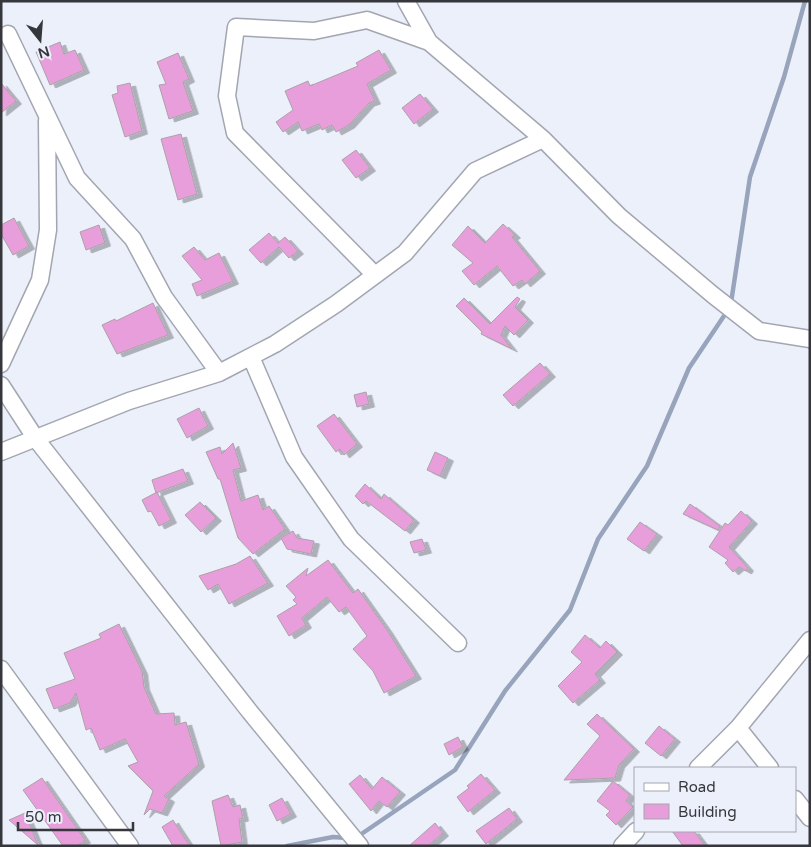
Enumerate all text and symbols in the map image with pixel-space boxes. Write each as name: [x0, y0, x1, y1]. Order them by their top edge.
north arrow: [15, 15, 65, 65]
text: N: [36, 42, 52, 62]
legend: [634, 767, 796, 832]
text: Road: [678, 778, 716, 796]
scale bar: [18, 800, 132, 832]
text: Building: [678, 803, 737, 821]
text: 50 m: [25, 808, 62, 826]

